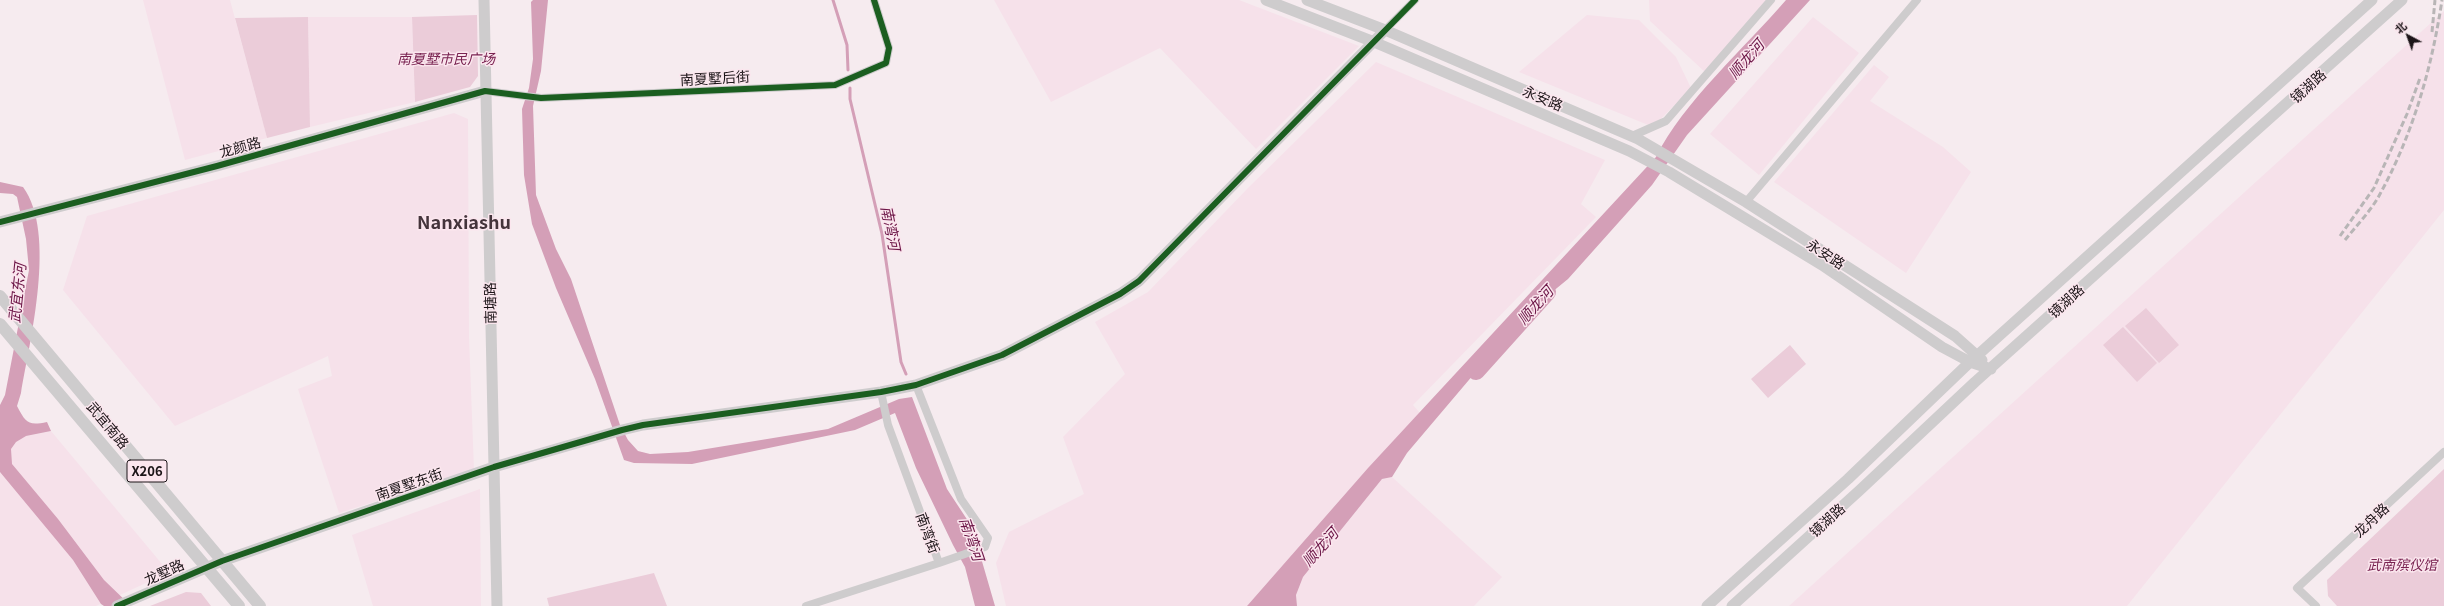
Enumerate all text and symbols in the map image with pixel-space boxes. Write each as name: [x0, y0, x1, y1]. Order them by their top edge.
north arrow: [2388, 16, 2428, 56]
text: 北: [2391, 17, 2410, 37]
water label: 顺龙河: [1724, 36, 1768, 82]
park label: 南夏墅市民广场: [397, 51, 495, 67]
street label: 镜湖路: [2287, 66, 2329, 106]
street label: 南夏墅后街: [680, 68, 750, 88]
street label: 永安路: [1520, 82, 1566, 114]
street label: 龙颜路: [218, 133, 262, 161]
water label: 南湾河: [878, 204, 904, 252]
district label: Nanxiashu: [417, 211, 511, 233]
street label: 永安路: [1804, 236, 1848, 272]
water label: 武宜东河: [5, 262, 29, 324]
street label: 镜湖路: [2045, 281, 2087, 321]
street label: 南塘路: [481, 282, 499, 324]
water label: 顺龙河: [1513, 282, 1557, 328]
street label: 武宜南路: [84, 398, 132, 452]
road number: X206: [127, 460, 167, 482]
street label: 南夏墅东街: [373, 465, 445, 503]
street label: 镜湖路: [1806, 500, 1848, 540]
street label: 龙舟路: [2350, 500, 2392, 540]
street label: 南湾街: [913, 510, 943, 556]
water label: 南湾河: [956, 515, 988, 563]
water label: 顺龙河: [1298, 524, 1342, 570]
street label: 龙墅路: [141, 556, 187, 588]
park label: 武南殡仪馆: [2367, 557, 2437, 573]

